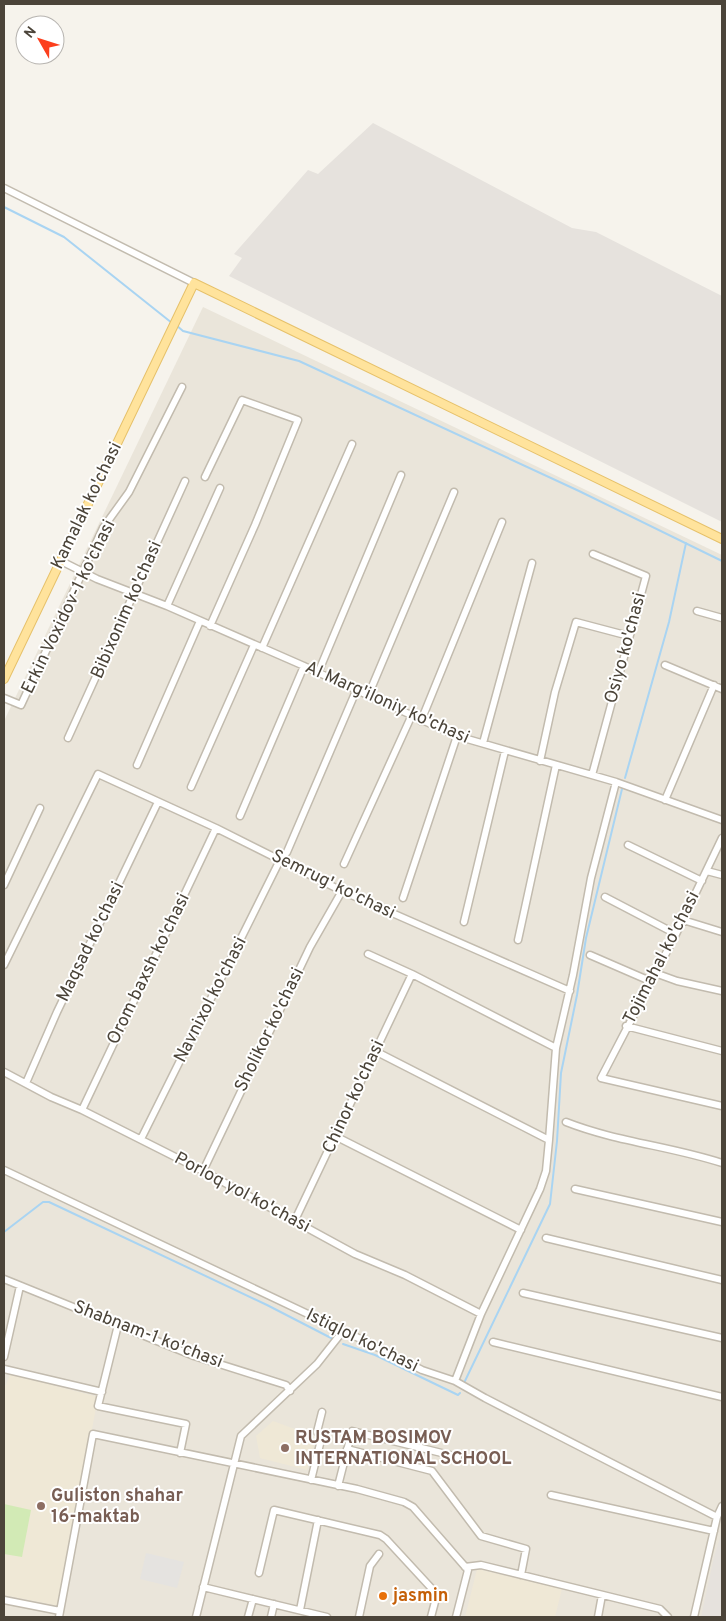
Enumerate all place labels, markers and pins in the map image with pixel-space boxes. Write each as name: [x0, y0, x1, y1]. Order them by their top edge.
place label: RUSTAM BOSIMOV INTERNATIONAL SCHOOL: [295, 1427, 512, 1471]
marker: RUSTAM BOSIMOV INTERNATIONAL SCHOOL: [279, 1442, 291, 1454]
place label: Guliston shahar 16-maktab: [51, 1485, 183, 1529]
marker: Guliston shahar 16-maktab: [35, 1500, 47, 1512]
place label: jasmin: [391, 1585, 449, 1608]
marker: jasmin: [377, 1590, 389, 1602]

